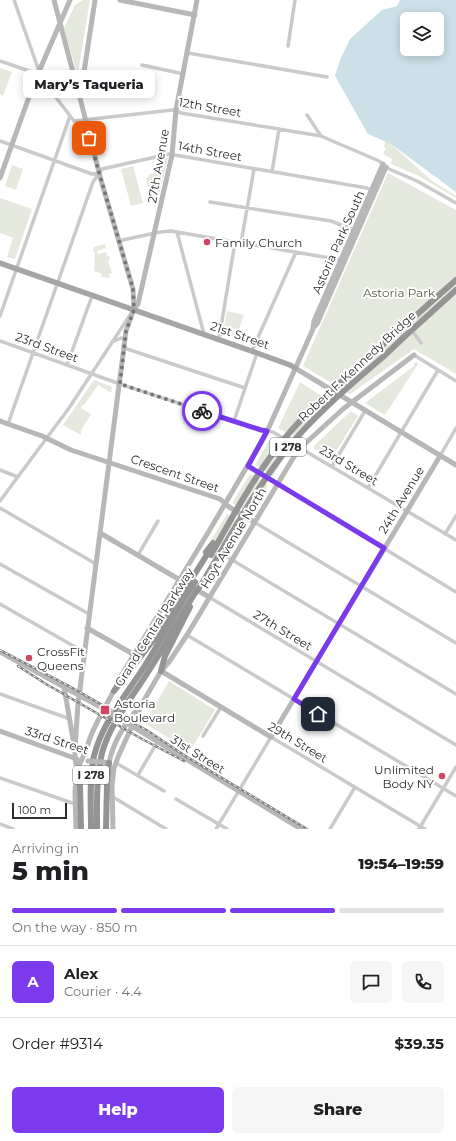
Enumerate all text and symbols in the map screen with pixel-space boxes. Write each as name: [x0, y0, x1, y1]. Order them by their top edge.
map controls: [400, 12, 444, 56]
button: layers: [400, 12, 444, 56]
callout: Mary’s Taqueria: [23, 70, 155, 98]
text: Mary’s Taqueria: [34, 76, 144, 92]
street label: 12th Street: [177, 94, 243, 120]
pin: [72, 121, 106, 155]
icon: bag: [78, 127, 100, 149]
street label: 27th Avenue: [144, 128, 172, 204]
street label: 14th Street: [177, 138, 243, 164]
street label: Astoria Park South: [309, 188, 367, 296]
place label: Family Church: [215, 235, 302, 250]
marker: Family Church: [202, 237, 212, 247]
park label: Astoria Park: [363, 285, 436, 300]
street label: Robert F. Kennedy Bridge: [295, 308, 419, 424]
street label: 21st Street: [209, 318, 272, 352]
street label: 23rd Street: [14, 329, 81, 365]
courier: [182, 391, 222, 431]
icon: bike: [191, 400, 213, 422]
road number: I 278: [270, 438, 306, 456]
street label: 23rd Street: [317, 442, 381, 488]
street label: Crescent Street: [129, 451, 221, 495]
street label: 24th Avenue: [375, 464, 427, 536]
street label: Hoyt Avenue North: [197, 485, 269, 591]
street label: Grand Central Parkway: [111, 564, 197, 689]
street label: 27th Street: [251, 607, 315, 654]
place label: CrossFit Queens: [37, 644, 85, 673]
marker: CrossFit Queens: [24, 653, 34, 663]
place label: Astoria Boulevard: [114, 696, 175, 725]
pin: [301, 697, 335, 731]
icon: home: [307, 703, 329, 725]
marker: Astoria Boulevard: [99, 704, 111, 716]
street label: 29th Street: [266, 718, 331, 766]
street label: 33rd Street: [23, 723, 91, 757]
street label: 31st Street: [168, 731, 228, 777]
place label: Unlimited Body NY: [374, 762, 434, 791]
road number: I 278: [73, 766, 109, 784]
marker: Unlimited Body NY: [437, 771, 447, 781]
scale bar: [12, 801, 67, 820]
text: 100 m: [18, 803, 51, 817]
text: Arriving in: [12, 840, 79, 856]
text: 19:54–19:59: [358, 854, 444, 873]
text: 5 min: [12, 855, 89, 887]
text: On the way · 850 m: [12, 919, 138, 935]
button: chat: [350, 961, 392, 1003]
button: phone: [402, 961, 444, 1003]
text: Alex: [64, 964, 98, 983]
text: A: [27, 972, 39, 991]
text: Courier · 4.4: [64, 983, 142, 999]
text: Order #9314: [12, 1034, 103, 1053]
text: $39.35: [395, 1034, 444, 1053]
button: Help: [12, 1087, 224, 1133]
button: Share: [232, 1087, 444, 1133]

